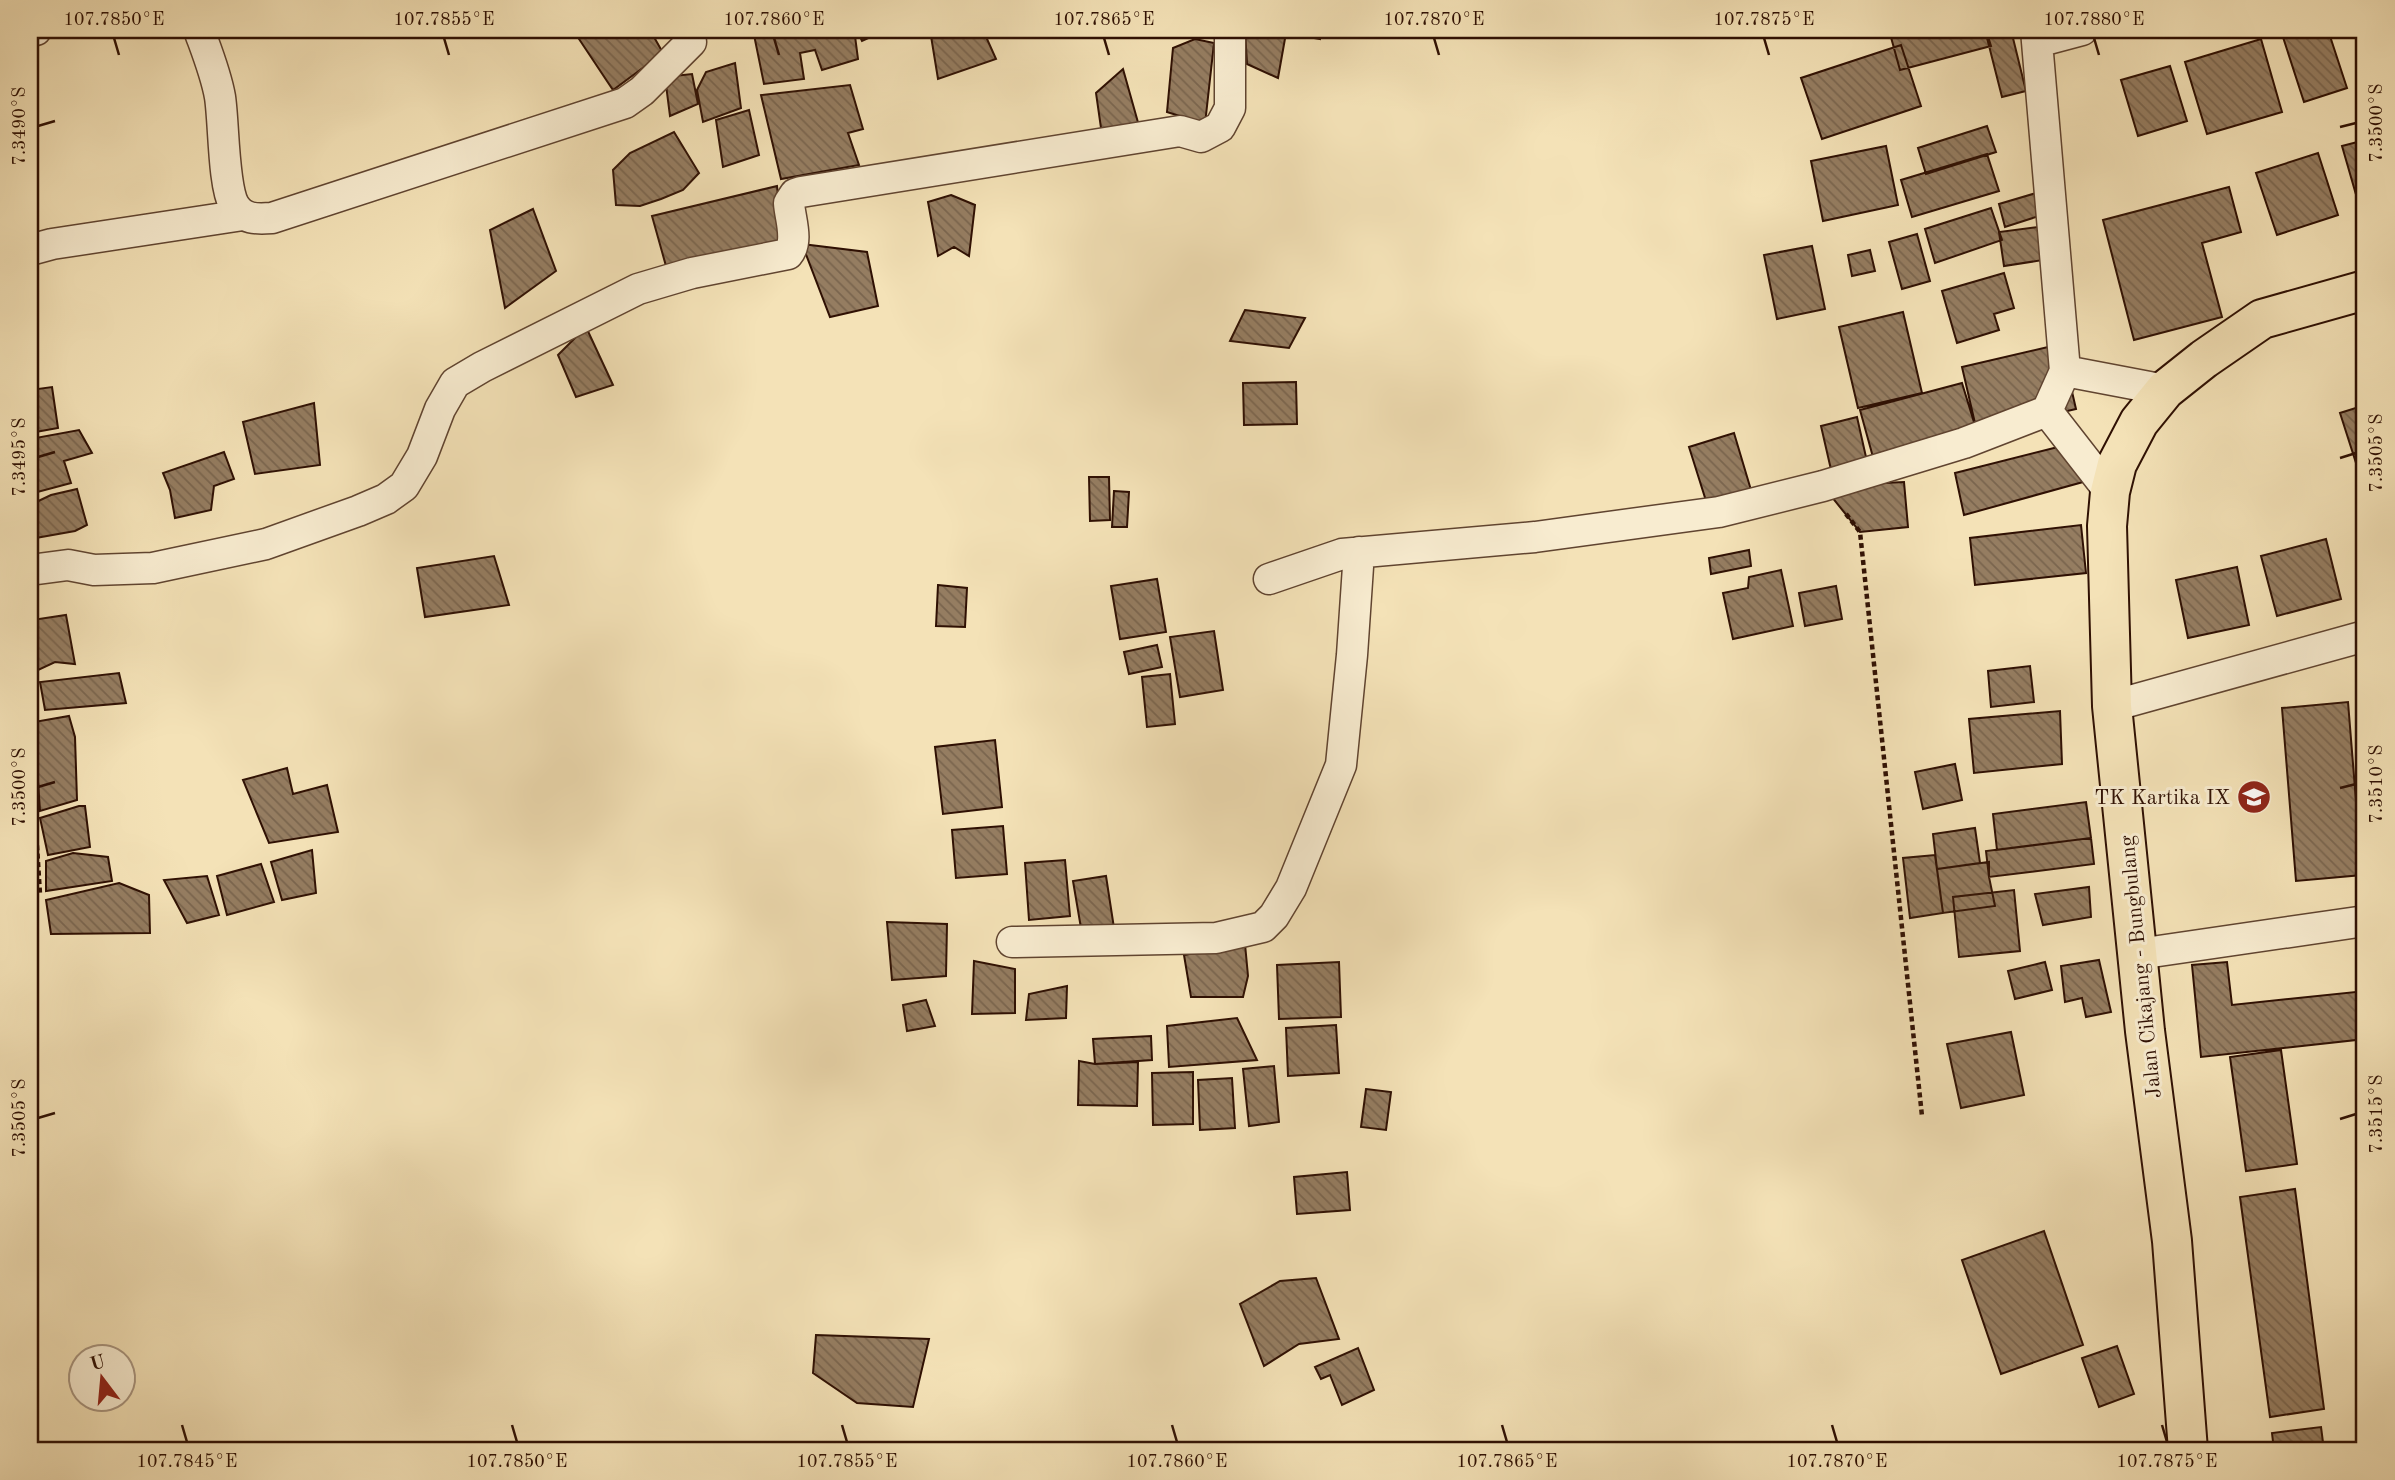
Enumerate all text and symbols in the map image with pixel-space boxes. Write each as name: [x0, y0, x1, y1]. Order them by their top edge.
text: 107.7850°E: [64, 11, 164, 29]
text: 107.7855°E: [394, 11, 494, 29]
text: 107.7860°E: [724, 11, 824, 29]
text: 107.7865°E: [1054, 11, 1154, 29]
text: 107.7870°E: [1384, 11, 1484, 29]
text: 107.7875°E: [1714, 11, 1814, 29]
text: 107.7880°E: [2044, 11, 2144, 29]
text: 7.3500°S: [2368, 84, 2386, 162]
text: 7.3490°S: [11, 87, 29, 165]
text: 7.3505°S: [2368, 414, 2386, 492]
text: 7.3495°S: [11, 418, 29, 496]
text: 7.3510°S: [2368, 745, 2386, 823]
text: 7.3500°S: [11, 748, 29, 826]
school or university icon: TK Kartika IX: [2235, 778, 2273, 816]
place label: TK Kartika IX: [2094, 788, 2230, 809]
street label: Jalan Cikajang - Bungbulang: [2117, 834, 2166, 1099]
text: 7.3515°S: [2368, 1075, 2386, 1153]
text: 7.3505°S: [11, 1079, 29, 1157]
north arrow: [66, 1344, 136, 1414]
text: U: [88, 1353, 108, 1375]
text: 107.7845°E: [137, 1453, 237, 1471]
text: 107.7850°E: [467, 1453, 567, 1471]
text: 107.7855°E: [797, 1453, 897, 1471]
text: 107.7860°E: [1127, 1453, 1227, 1471]
text: 107.7865°E: [1457, 1453, 1557, 1471]
text: 107.7870°E: [1787, 1453, 1887, 1471]
text: 107.7875°E: [2117, 1453, 2217, 1471]

